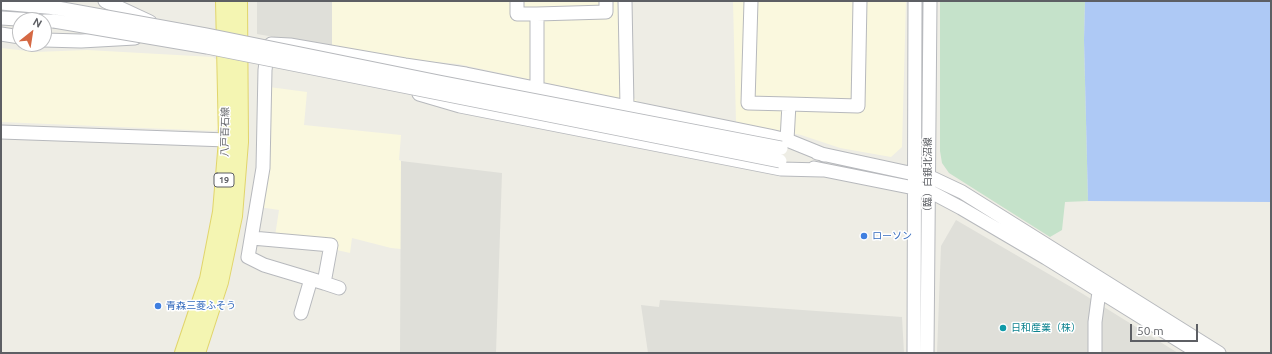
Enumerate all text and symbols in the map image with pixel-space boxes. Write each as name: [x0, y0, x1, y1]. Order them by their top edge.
north arrow: [12, 12, 52, 52]
text: N: [31, 15, 44, 30]
street label: 八戸百石線: [219, 107, 231, 157]
street label: （臨）白銀北沼線: [922, 137, 934, 217]
road number: 19: [214, 173, 234, 187]
place label: ローソン: [872, 230, 912, 242]
marker: ローソン: [859, 231, 869, 241]
place label: 青森三菱ふそう: [166, 300, 236, 312]
marker: 青森三菱ふそう: [153, 301, 163, 311]
scale bar: [1132, 316, 1200, 342]
place label: 日和産業（株）: [1011, 322, 1081, 334]
marker: 日和産業（株）: [998, 323, 1008, 333]
text: 50 m: [1137, 324, 1164, 337]

